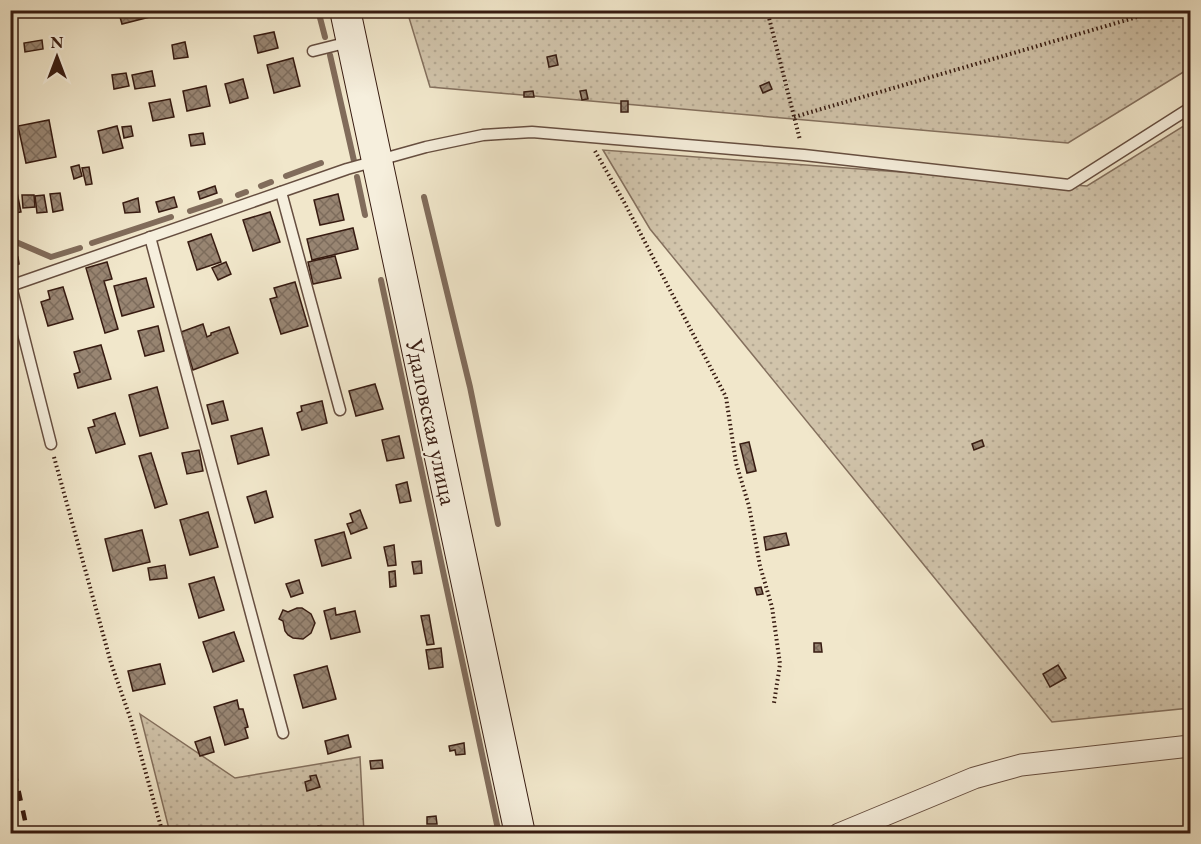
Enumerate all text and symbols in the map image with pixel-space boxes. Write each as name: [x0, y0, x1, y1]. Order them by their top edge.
north arrow: [27, 27, 87, 87]
text: N: [51, 32, 64, 53]
street label: Удаловская улица: [399, 335, 465, 508]

